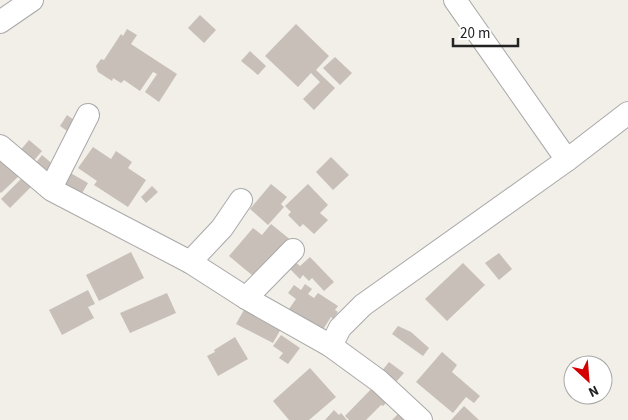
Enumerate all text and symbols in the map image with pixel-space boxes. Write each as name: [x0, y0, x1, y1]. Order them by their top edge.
scale bar: [453, 15, 518, 47]
text: 20 m: [460, 23, 490, 44]
north arrow: [563, 355, 613, 405]
text: N: [585, 380, 602, 402]

